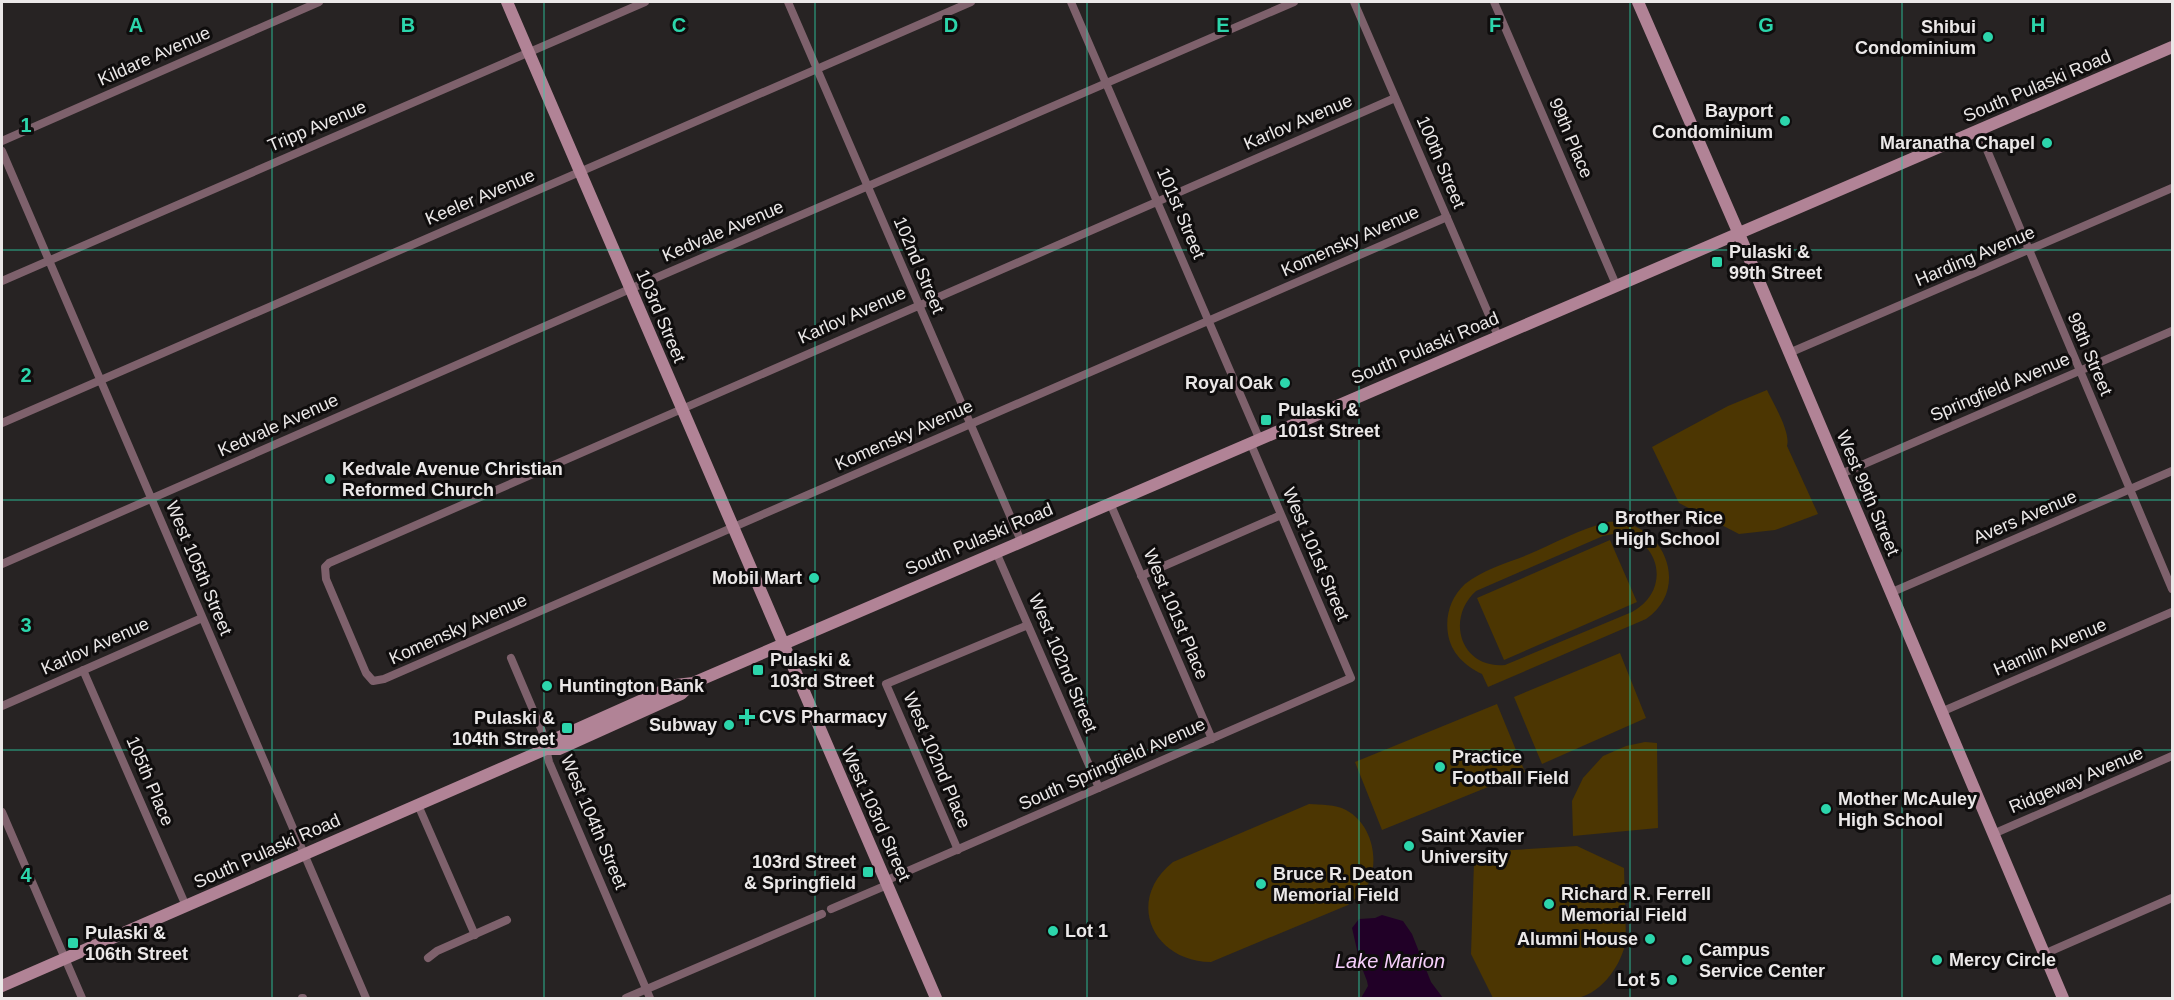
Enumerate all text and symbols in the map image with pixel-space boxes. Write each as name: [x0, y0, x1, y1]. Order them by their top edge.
text: B: [401, 14, 415, 36]
text: C: [672, 14, 686, 36]
text: D: [944, 14, 958, 36]
text: E: [1216, 14, 1230, 36]
text: F: [1489, 14, 1501, 36]
text: G: [1758, 14, 1774, 36]
text: H: [2031, 14, 2045, 36]
place label: Shibui Condominium: [1855, 17, 1976, 58]
street label: Kildare Avenue: [94, 21, 214, 91]
marker: Shibui Condominium: [1981, 30, 1995, 44]
street label: South Pulaski Road: [1960, 46, 2114, 126]
street label: Karlov Avenue: [1241, 90, 1355, 154]
street label: 99th Place: [1545, 95, 1597, 181]
street label: Tripp Avenue: [265, 96, 369, 156]
place label: Bayport Condominium: [1652, 101, 1773, 142]
street label: 100th Street: [1413, 113, 1469, 211]
text: 1: [20, 114, 32, 136]
marker: Bayport Condominium: [1778, 114, 1792, 128]
place label: Maranatha Chapel: [1880, 133, 2035, 153]
marker: Maranatha Chapel: [2040, 136, 2054, 150]
street label: 101st Street: [1153, 164, 1209, 262]
street label: Keeler Avenue: [422, 165, 538, 229]
street label: Kedvale Avenue: [659, 196, 787, 266]
street label: Komensky Avenue: [1278, 202, 1422, 280]
street label: 102nd Street: [890, 214, 948, 316]
street label: Harding Avenue: [1912, 222, 2038, 290]
place label: Pulaski & 99th Street: [1729, 242, 1822, 283]
marker: Pulaski & 99th Street: [1710, 255, 1724, 269]
street label: 103rd Street: [632, 266, 690, 366]
street label: Karlov Avenue: [795, 282, 909, 348]
street label: South Pulaski Road: [1348, 308, 1502, 388]
street label: 98th Street: [2064, 310, 2116, 398]
street label: Springfield Avenue: [1927, 349, 2073, 425]
text: 2: [20, 364, 32, 386]
place label: Royal Oak: [1185, 373, 1274, 393]
marker: Royal Oak: [1278, 376, 1292, 390]
street label: Kedvale Avenue: [215, 389, 341, 461]
street label: Komensky Avenue: [832, 396, 976, 474]
place label: Pulaski & 101st Street: [1278, 400, 1380, 441]
marker: Pulaski & 101st Street: [1259, 413, 1273, 427]
street label: West 99th Street: [1833, 428, 1903, 558]
place label: Kedvale Avenue Christian Reformed Church: [342, 459, 563, 500]
marker: Kedvale Avenue Christian Reformed Church: [323, 472, 337, 486]
street label: West 101st Street: [1279, 484, 1353, 624]
street label: Avers Avenue: [1970, 486, 2080, 548]
street label: West 105th Street: [162, 498, 236, 638]
street label: South Pulaski Road: [902, 499, 1056, 579]
place label: Brother Rice High School: [1615, 508, 1723, 549]
marker: Brother Rice High School: [1596, 521, 1610, 535]
street label: West 101st Place: [1139, 546, 1213, 682]
place label: Mobil Mart: [712, 568, 802, 588]
marker: Mobil Mart: [807, 571, 821, 585]
street label: Komensky Avenue: [386, 590, 530, 668]
street label: West 102nd Street: [1025, 591, 1101, 735]
street label: Karlov Avenue: [38, 613, 152, 679]
text: 3: [20, 614, 32, 636]
street label: Hamlin Avenue: [1991, 614, 2109, 680]
place label: Pulaski & 103rd Street: [770, 650, 874, 691]
marker: Pulaski & 103rd Street: [751, 663, 765, 677]
place label: Huntington Bank: [559, 676, 705, 696]
marker: Huntington Bank: [540, 679, 554, 693]
street label: West 102nd Place: [899, 689, 975, 831]
place label: CVS Pharmacy: [759, 707, 887, 727]
place label: Pulaski & 104th Street: [452, 708, 555, 749]
marker: CVS Pharmacy: [740, 710, 754, 724]
street label: South Springfield Avenue: [1016, 714, 1208, 814]
place label: Subway: [649, 715, 717, 735]
marker: Subway: [722, 718, 736, 732]
marker: Pulaski & 104th Street: [560, 721, 574, 735]
street label: 105th Place: [122, 733, 178, 829]
street label: Ridgeway Avenue: [2006, 743, 2146, 817]
street label: West 103rd Street: [837, 744, 915, 884]
place label: Practice Football Field: [1452, 747, 1569, 788]
street label: West 104th Street: [557, 752, 631, 892]
marker: Practice Football Field: [1433, 760, 1447, 774]
place label: Mother McAuley High School: [1838, 789, 1977, 830]
marker: Mother McAuley High School: [1819, 802, 1833, 816]
street label: South Pulaski Road: [191, 810, 343, 892]
place label: Saint Xavier University: [1421, 826, 1524, 867]
marker: Saint Xavier University: [1402, 839, 1416, 853]
place label: 103rd Street & Springfield: [744, 852, 856, 893]
text: 4: [20, 864, 32, 886]
place label: Bruce R. Deaton Memorial Field: [1273, 864, 1413, 905]
marker: 103rd Street & Springfield: [861, 865, 875, 879]
marker: Bruce R. Deaton Memorial Field: [1254, 877, 1268, 891]
place label: Richard R. Ferrell Memorial Field: [1561, 884, 1711, 925]
marker: Richard R. Ferrell Memorial Field: [1542, 897, 1556, 911]
place label: Lot 1: [1065, 921, 1108, 941]
place label: Pulaski & 106th Street: [85, 923, 188, 964]
marker: Lot 1: [1046, 924, 1060, 938]
place label: Alumni House: [1517, 929, 1638, 949]
marker: Alumni House: [1643, 932, 1657, 946]
marker: Pulaski & 106th Street: [66, 936, 80, 950]
place label: Campus Service Center: [1699, 940, 1825, 981]
water label: Lake Marion: [1335, 950, 1445, 972]
place label: Mercy Circle: [1949, 950, 2056, 970]
marker: Campus Service Center: [1680, 953, 1694, 967]
marker: Mercy Circle: [1930, 953, 1944, 967]
place label: Lot 5: [1617, 970, 1660, 990]
marker: Lot 5: [1665, 973, 1679, 987]

